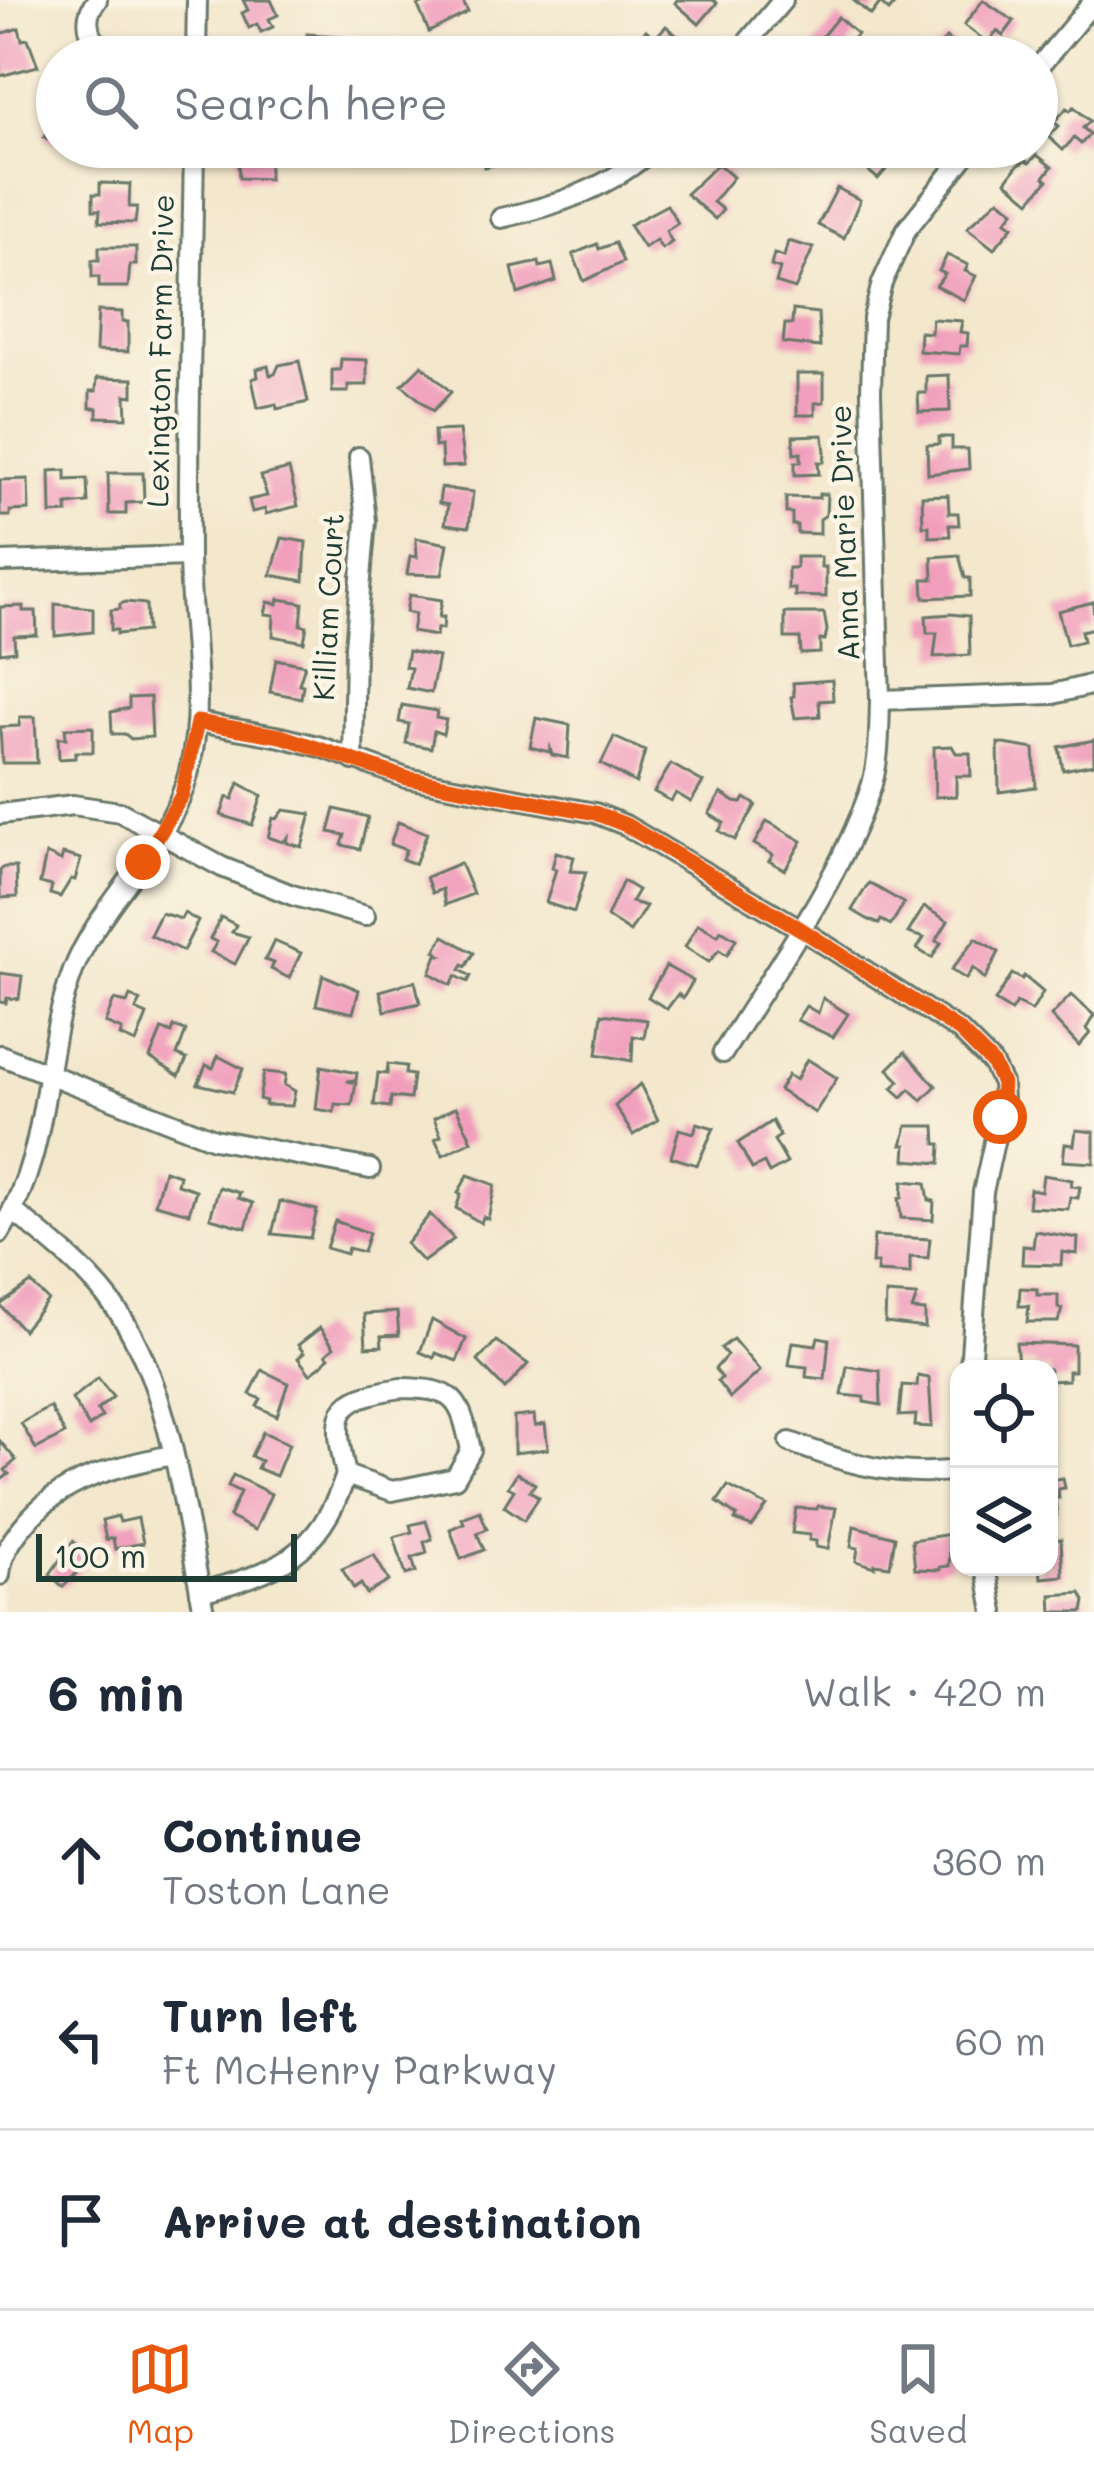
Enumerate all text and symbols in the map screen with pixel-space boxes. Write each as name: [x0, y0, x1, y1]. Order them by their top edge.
search box: [36, 36, 1058, 168]
icon: search: [78, 69, 144, 135]
text: Search here: [174, 73, 448, 131]
street label: Lexington Farm Drive: [136, 194, 182, 508]
street label: Anna Marie Drive: [819, 404, 867, 662]
street label: Killiam Court: [302, 512, 352, 702]
route end: [116, 835, 170, 889]
route start: [973, 1090, 1027, 1144]
map controls: [950, 1360, 1058, 1576]
button: locate: [950, 1360, 1058, 1468]
button: layers: [950, 1468, 1058, 1576]
scale bar: [36, 1528, 297, 1581]
text: 100 m: [54, 1533, 146, 1576]
text: 6 min: [48, 1657, 184, 1724]
text: Walk · 420 m: [803, 1665, 1046, 1716]
text: Continue: [162, 1805, 362, 1863]
icon: ahead: [48, 1827, 114, 1893]
text: 360 m: [932, 1834, 1046, 1885]
text: Toston Lane: [162, 1863, 391, 1914]
text: Turn left: [162, 1985, 358, 2043]
icon: left: [48, 2007, 114, 2073]
text: 60 m: [955, 2014, 1046, 2065]
text: Ft McHenry Parkway: [162, 2043, 557, 2094]
icon: arrive: [48, 2187, 114, 2253]
text: Arrive at destination: [162, 2191, 642, 2249]
tab: Map: [127, 2336, 194, 2451]
tab: Directions: [448, 2336, 615, 2451]
tab: Saved: [869, 2336, 967, 2451]

